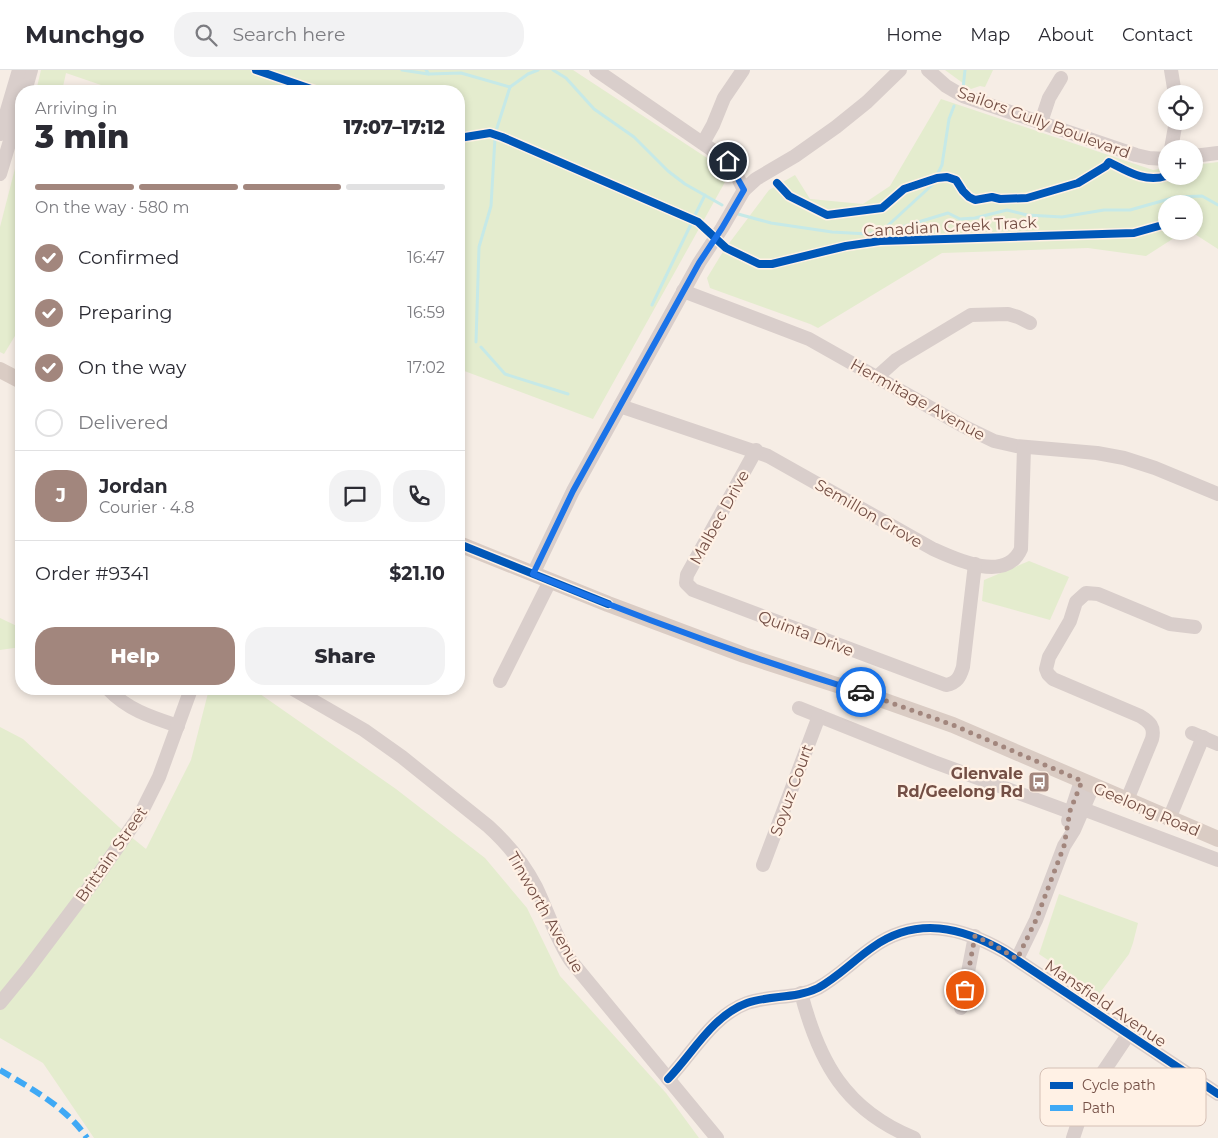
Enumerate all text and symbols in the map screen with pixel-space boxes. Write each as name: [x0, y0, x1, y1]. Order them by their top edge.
search box: [174, 12, 524, 57]
text: Munchgo: [25, 20, 144, 49]
icon: search: [192, 21, 220, 49]
text: Search here: [232, 23, 345, 46]
text: Home: [886, 24, 942, 46]
text: Map: [970, 24, 1010, 46]
text: About: [1038, 24, 1094, 46]
text: Contact: [1122, 24, 1193, 46]
street label: Sailors Gully Boulevard: [955, 82, 1133, 163]
map controls: [1158, 85, 1203, 240]
button: locate: [1158, 85, 1203, 130]
text: Arriving in: [35, 99, 117, 118]
text: 17:07–17:12: [343, 116, 445, 139]
text: 3 min: [35, 117, 129, 156]
pin: [707, 140, 749, 182]
button: +: [1158, 140, 1203, 185]
icon: home: [714, 147, 742, 175]
button: −: [1158, 195, 1203, 240]
text: On the way · 580 m: [35, 198, 190, 217]
street label: Canadian Creek Track: [863, 212, 1038, 241]
icon: check: [35, 244, 63, 272]
text: Confirmed: [78, 246, 179, 269]
text: 16:47: [407, 248, 445, 267]
icon: check: [35, 299, 63, 327]
text: Preparing: [78, 301, 173, 324]
text: 16:59: [407, 303, 445, 322]
icon: check: [35, 354, 63, 382]
street label: Hermitage Avenue: [847, 355, 988, 444]
text: On the way: [78, 356, 186, 379]
text: 17:02: [407, 358, 445, 377]
text: Delivered: [78, 411, 169, 434]
street label: Malbec Drive: [686, 467, 753, 568]
button: chat: [329, 470, 381, 522]
button: phone: [393, 470, 445, 522]
text: Jordan: [99, 475, 168, 498]
street label: Semillon Grove: [812, 475, 926, 552]
text: J: [56, 484, 66, 507]
text: Courier · 4.8: [99, 498, 195, 517]
text: Order #9341: [35, 562, 150, 585]
text: $21.10: [389, 562, 445, 585]
street label: Quinta Drive: [755, 606, 856, 660]
button: Help: [35, 627, 235, 685]
button: Share: [245, 627, 445, 685]
courier: [836, 667, 886, 717]
icon: car: [847, 678, 875, 706]
street label: Soyuz Court: [766, 741, 817, 839]
place label: Glenvale Rd/Geelong Rd: [897, 764, 1023, 801]
bus stop icon: Glenvale Rd/Geelong Rd: [1027, 770, 1051, 794]
street label: Geelong Road: [1091, 778, 1203, 840]
street label: Brittain Street: [71, 803, 152, 906]
street label: Tinworth Avenue: [503, 848, 588, 976]
street label: Mansfield Avenue: [1041, 956, 1170, 1051]
pin: [944, 969, 986, 1011]
icon: bag: [951, 976, 979, 1004]
legend: [1040, 1068, 1206, 1126]
text: Cycle path: [1082, 1076, 1156, 1094]
text: Path: [1082, 1099, 1115, 1117]

